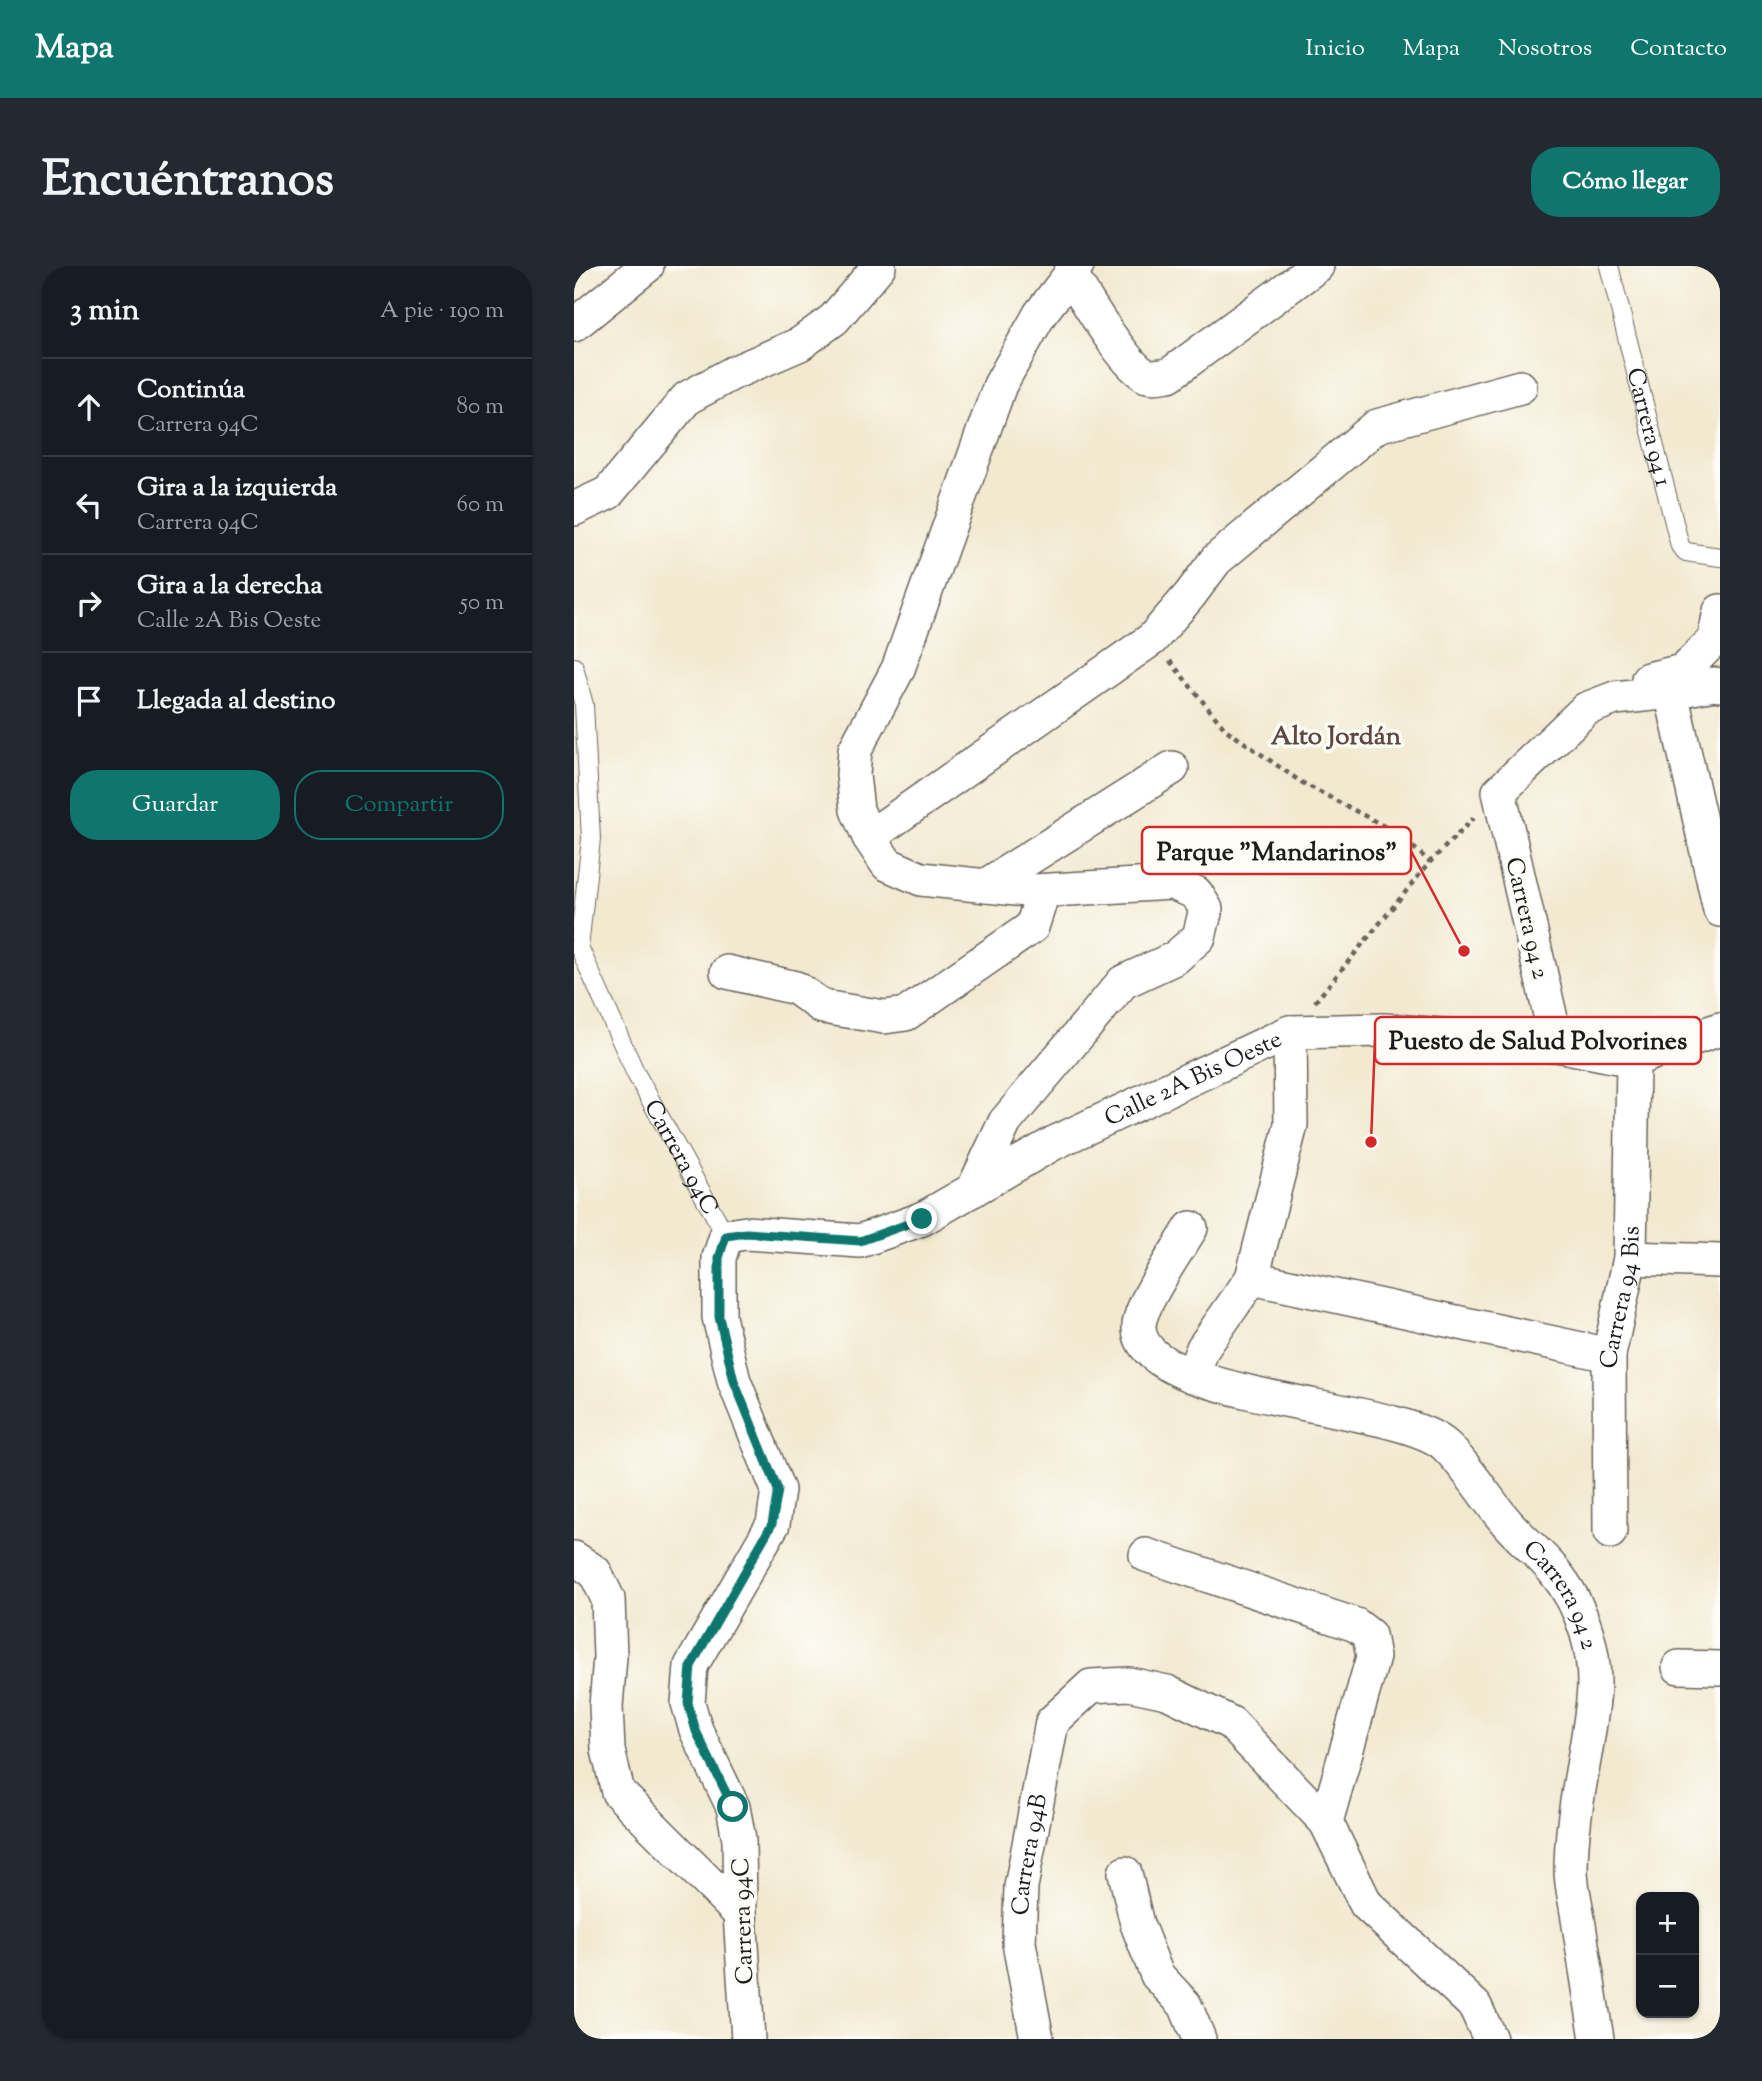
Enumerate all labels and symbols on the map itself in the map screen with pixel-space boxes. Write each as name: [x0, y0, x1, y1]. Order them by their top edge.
street label: Carrera 94 1: [1616, 364, 1679, 490]
district label: Alto Jordán: [1271, 719, 1402, 756]
callout: Parque "Mandarinos": [1142, 827, 1411, 874]
text: Parque "Mandarinos": [1157, 835, 1397, 872]
street label: Carrera 94 2: [1496, 854, 1557, 983]
callout: Puesto de Salud Polvorines: [1375, 1017, 1701, 1064]
street label: Calle 2A Bis Oeste: [1099, 1023, 1288, 1136]
text: Puesto de Salud Polvorines: [1389, 1024, 1687, 1061]
street label: Carrera 94C: [635, 1094, 726, 1222]
route end: [906, 1203, 937, 1234]
street label: Carrera 94 Bis: [1594, 1226, 1649, 1368]
street label: Carrera 94 2: [1515, 1533, 1605, 1653]
route start: [717, 1791, 748, 1822]
street label: Carrera 94B: [1005, 1791, 1057, 1916]
street label: Carrera 94C: [725, 1857, 763, 1985]

